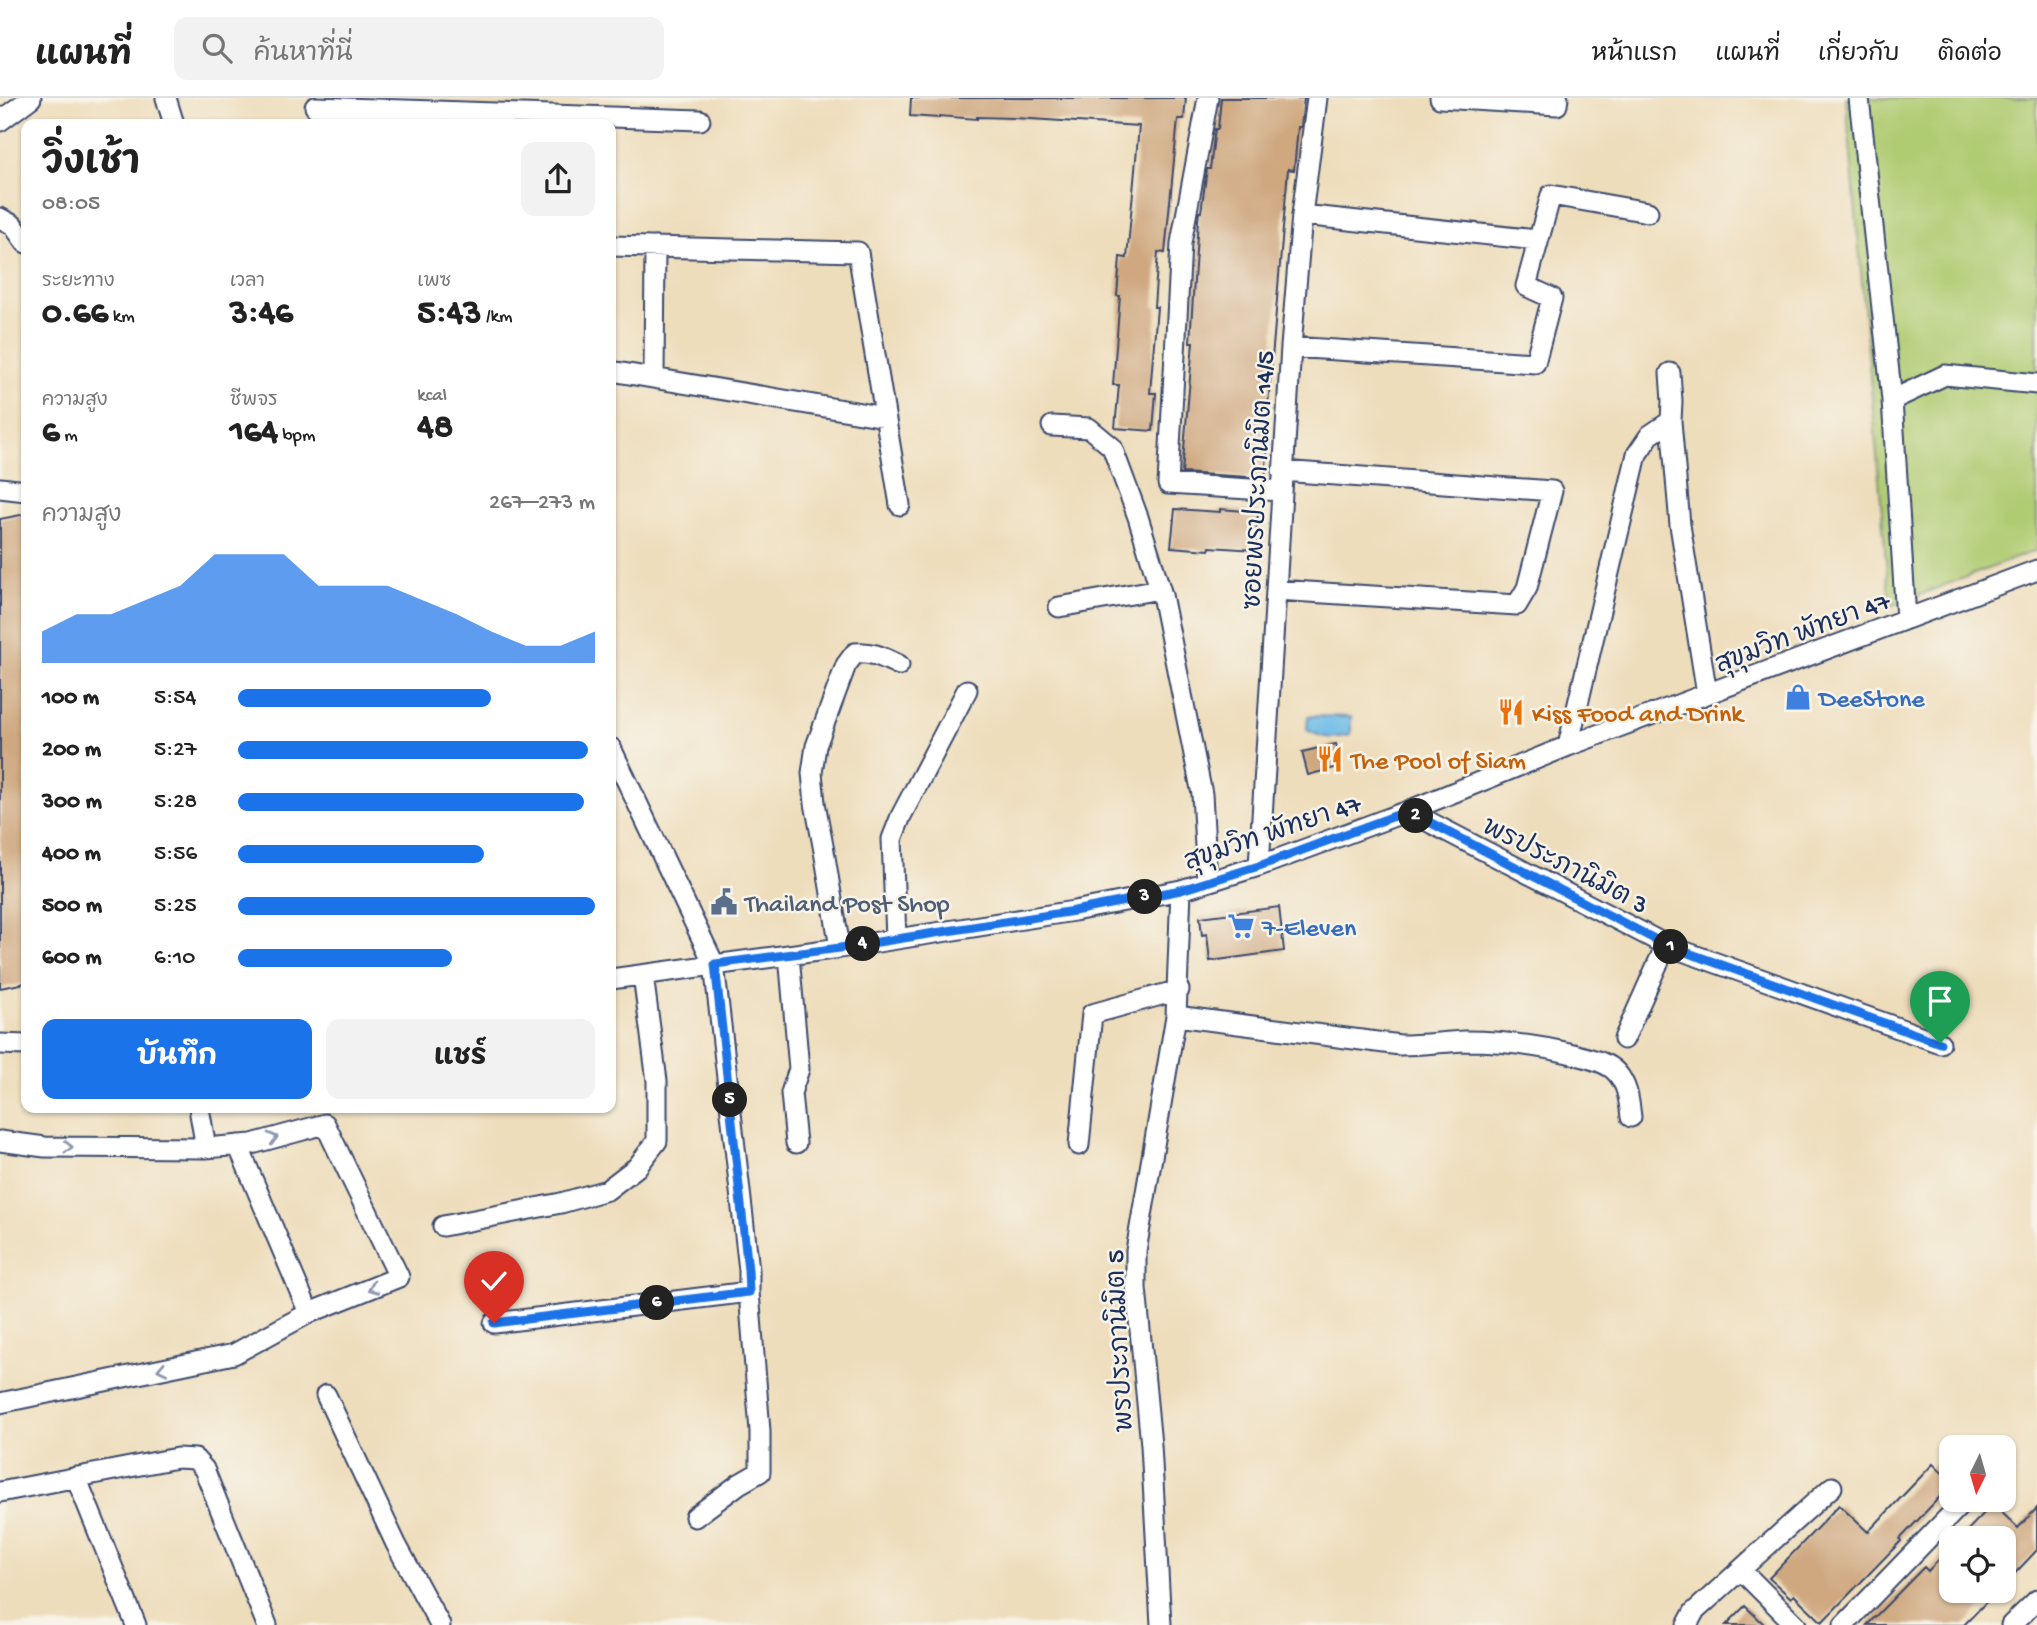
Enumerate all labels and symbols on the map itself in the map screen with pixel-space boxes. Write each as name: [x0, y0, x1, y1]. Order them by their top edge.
street label: ซอยพรประภานิมิต 14/5: [1235, 350, 1284, 611]
street label: สุขุมวิท พัทยา 47: [1710, 583, 1897, 683]
shop icon: DeeStone: [1783, 682, 1813, 712]
place label: DeeStone: [1817, 686, 1925, 717]
restaurant icon: Kiss Food and Drink: [1496, 697, 1526, 727]
place label: Kiss Food and Drink: [1532, 701, 1745, 732]
restaurant icon: The Pool of Siam: [1315, 744, 1345, 774]
place label: The Pool of Siam: [1349, 748, 1526, 779]
street label: สุขุมวิท พัทยา 47: [1180, 786, 1367, 880]
pin: 2: [1398, 798, 1434, 834]
street label: พรประภานิมิต 3: [1476, 809, 1654, 923]
pin: 3: [1128, 880, 1162, 914]
public building icon: Thailand Post Shop: [709, 887, 739, 917]
place label: Thailand Post Shop: [743, 891, 950, 922]
supermarket icon: 7-Eleven: [1226, 911, 1256, 941]
place label: 7-Eleven: [1261, 915, 1357, 946]
pin: 4: [846, 926, 880, 962]
pin: 1: [1654, 930, 1688, 964]
pin: [1910, 971, 1970, 1043]
pin: 5: [712, 1082, 748, 1118]
one-way arrow: [267, 1132, 279, 1146]
one-way arrow: [63, 1139, 74, 1155]
street label: พรประภานิมิต 5: [1098, 1249, 1143, 1433]
pin: [464, 1251, 524, 1323]
one-way arrow: [367, 1279, 379, 1293]
pin: 6: [640, 1286, 674, 1320]
one-way arrow: [156, 1361, 168, 1375]
north arrow: [1939, 1435, 2016, 1512]

